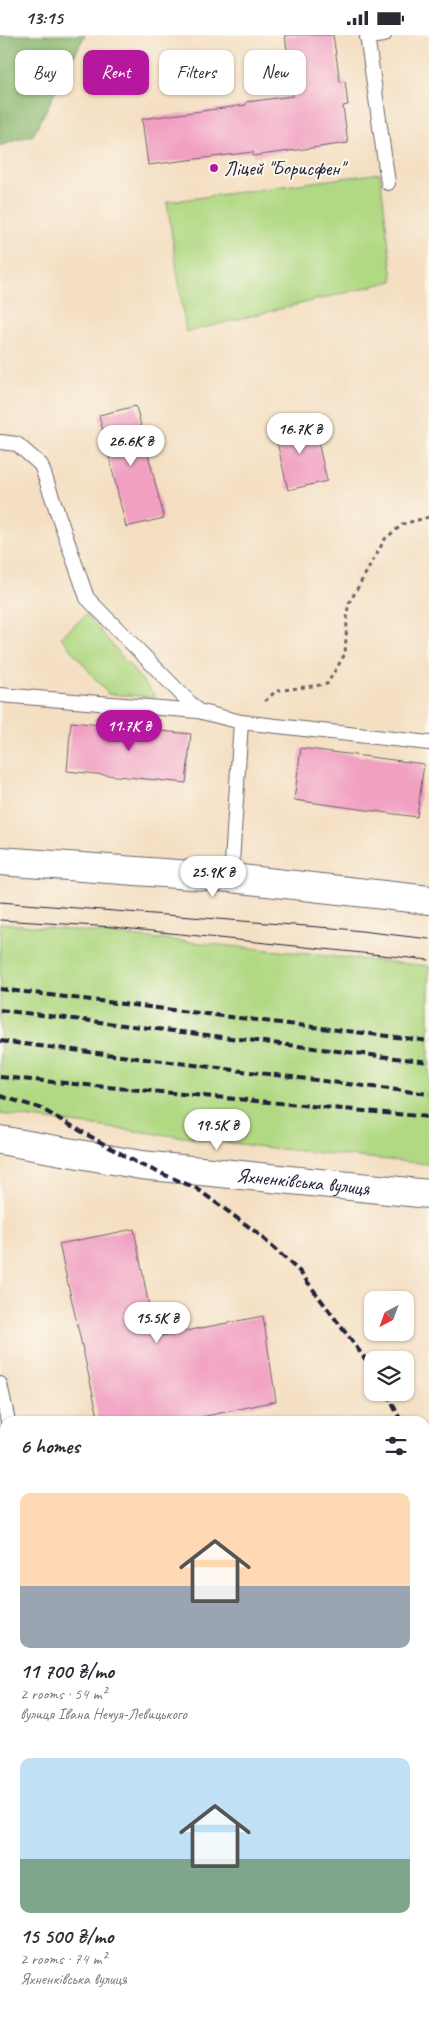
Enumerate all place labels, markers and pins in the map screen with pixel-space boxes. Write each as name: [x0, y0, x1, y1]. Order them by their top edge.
place label: Ліцей "Борисфен": [224, 156, 348, 181]
marker: Ліцей "Борисфен": [208, 162, 220, 174]
pin: 16.7K ₴: [254, 413, 346, 455]
pin: 26.6K ₴: [85, 425, 177, 467]
pin: 11.7K ₴: [83, 709, 175, 752]
pin: 25.9K ₴: [167, 855, 259, 898]
pin: 19.5K ₴: [171, 1109, 263, 1151]
pin: 15.5K ₴: [111, 1301, 203, 1344]

